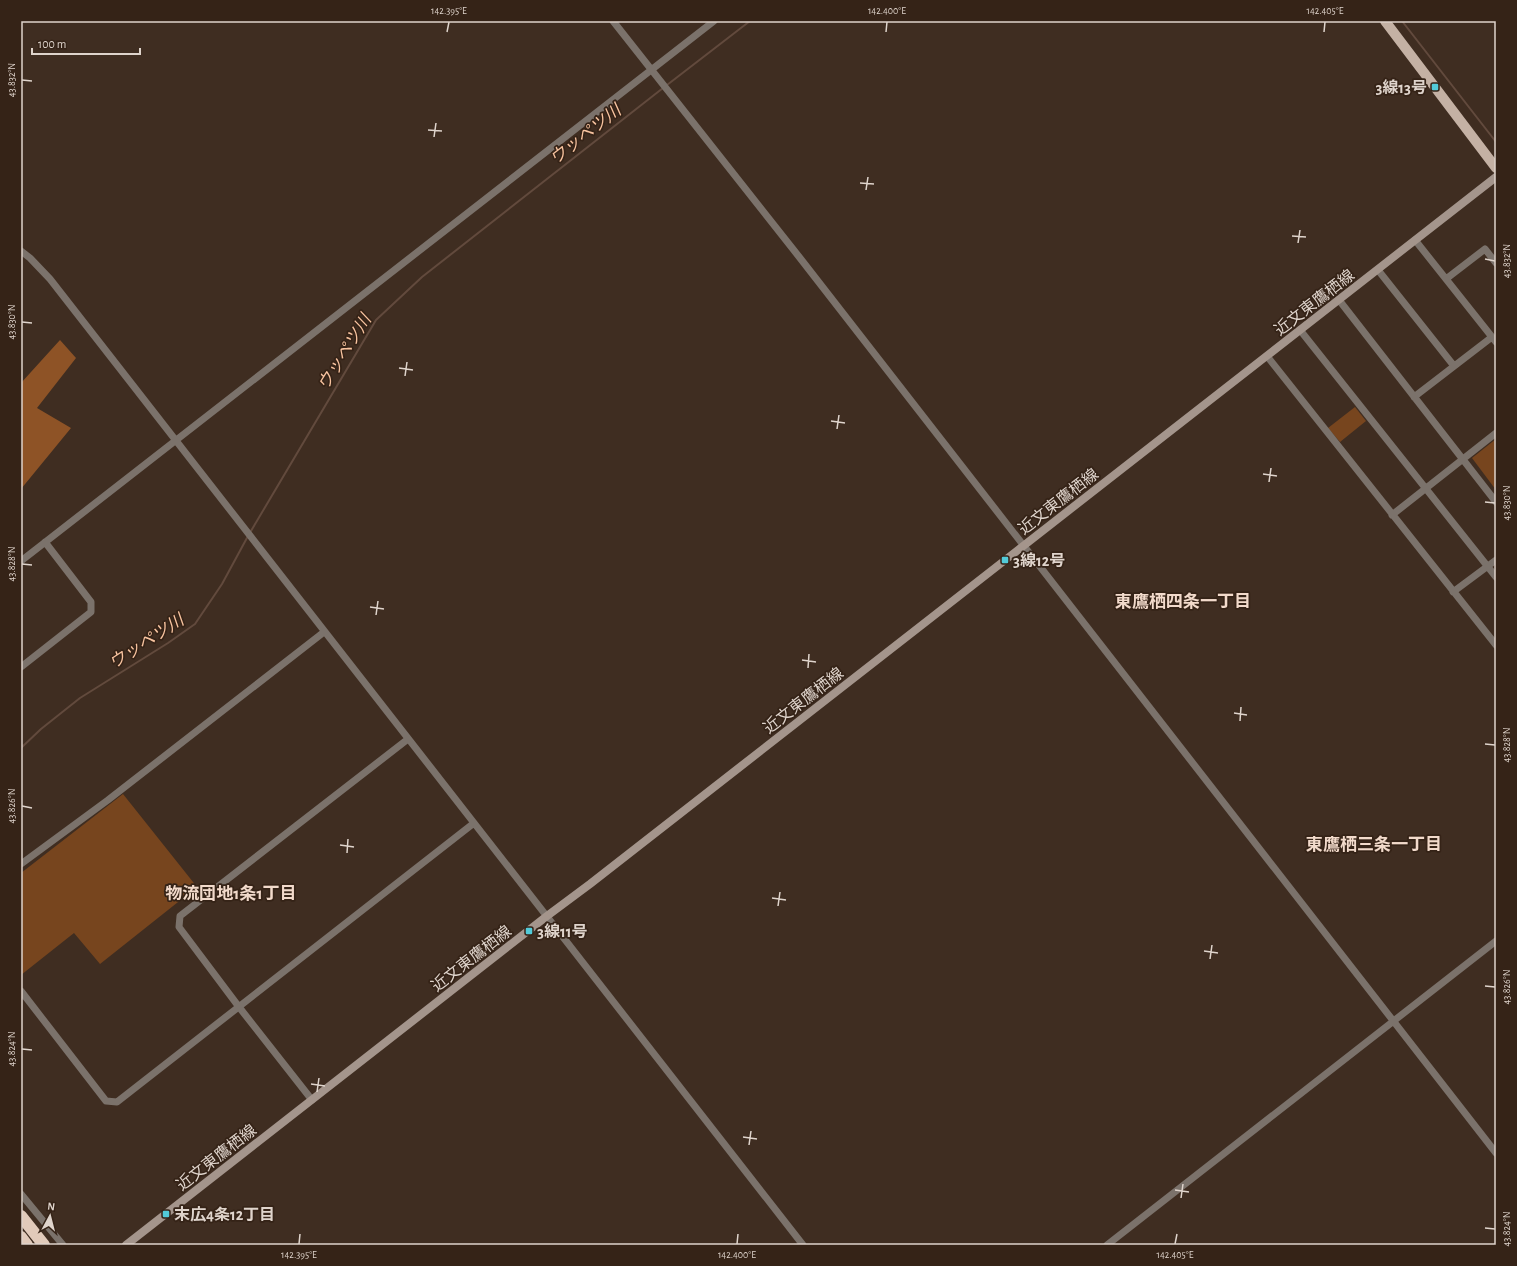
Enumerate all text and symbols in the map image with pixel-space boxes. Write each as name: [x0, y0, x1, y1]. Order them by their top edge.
text: 142.395°E: [431, 6, 467, 16]
text: 142.400°E: [868, 6, 906, 16]
text: 142.405°E: [1306, 6, 1344, 16]
scale bar: [32, 30, 140, 56]
text: 100 m: [38, 38, 66, 50]
text: 43.832°N: [7, 63, 17, 97]
place label: 3線13号: [1375, 79, 1427, 96]
marker: 3線13号: [1430, 82, 1440, 92]
water label: ウッペツ川: [547, 100, 626, 167]
text: 43.832°N: [1502, 244, 1512, 278]
street label: 近文東鷹栖線: [1271, 266, 1357, 339]
text: 43.830°N: [7, 304, 17, 340]
water label: ウッペツ川: [315, 310, 375, 393]
street label: 近文東鷹栖線: [1015, 465, 1101, 538]
text: 43.830°N: [1502, 485, 1512, 521]
text: 43.828°N: [7, 546, 17, 582]
place label: 3線12号: [1013, 552, 1065, 569]
marker: 3線12号: [1000, 555, 1010, 565]
district label: 東鷹栖四条一丁目: [1115, 592, 1251, 610]
water label: ウッペツ川: [106, 610, 188, 672]
street label: 近文東鷹栖線: [760, 664, 846, 737]
text: 43.828°N: [1502, 727, 1512, 763]
text: 43.826°N: [7, 789, 17, 823]
district label: 東鷹栖三条一丁目: [1306, 835, 1442, 853]
district label: 物流団地1条1丁目: [165, 884, 297, 902]
street label: 近文東鷹栖線: [428, 922, 514, 995]
place label: 3線11号: [537, 923, 587, 940]
marker: 3線11号: [524, 926, 534, 936]
text: 43.826°N: [1502, 970, 1512, 1004]
text: 43.824°N: [7, 1031, 17, 1067]
street label: 近文東鷹栖線: [173, 1121, 259, 1194]
north arrow: [30, 1196, 70, 1236]
text: N: [47, 1201, 56, 1212]
place label: 末広4条12丁目: [174, 1206, 275, 1223]
marker: 末広4条12丁目: [161, 1209, 171, 1219]
text: 43.824°N: [1502, 1211, 1512, 1247]
text: 142.395°E: [281, 1250, 317, 1260]
text: 142.400°E: [718, 1250, 756, 1260]
text: 142.405°E: [1156, 1250, 1194, 1260]

